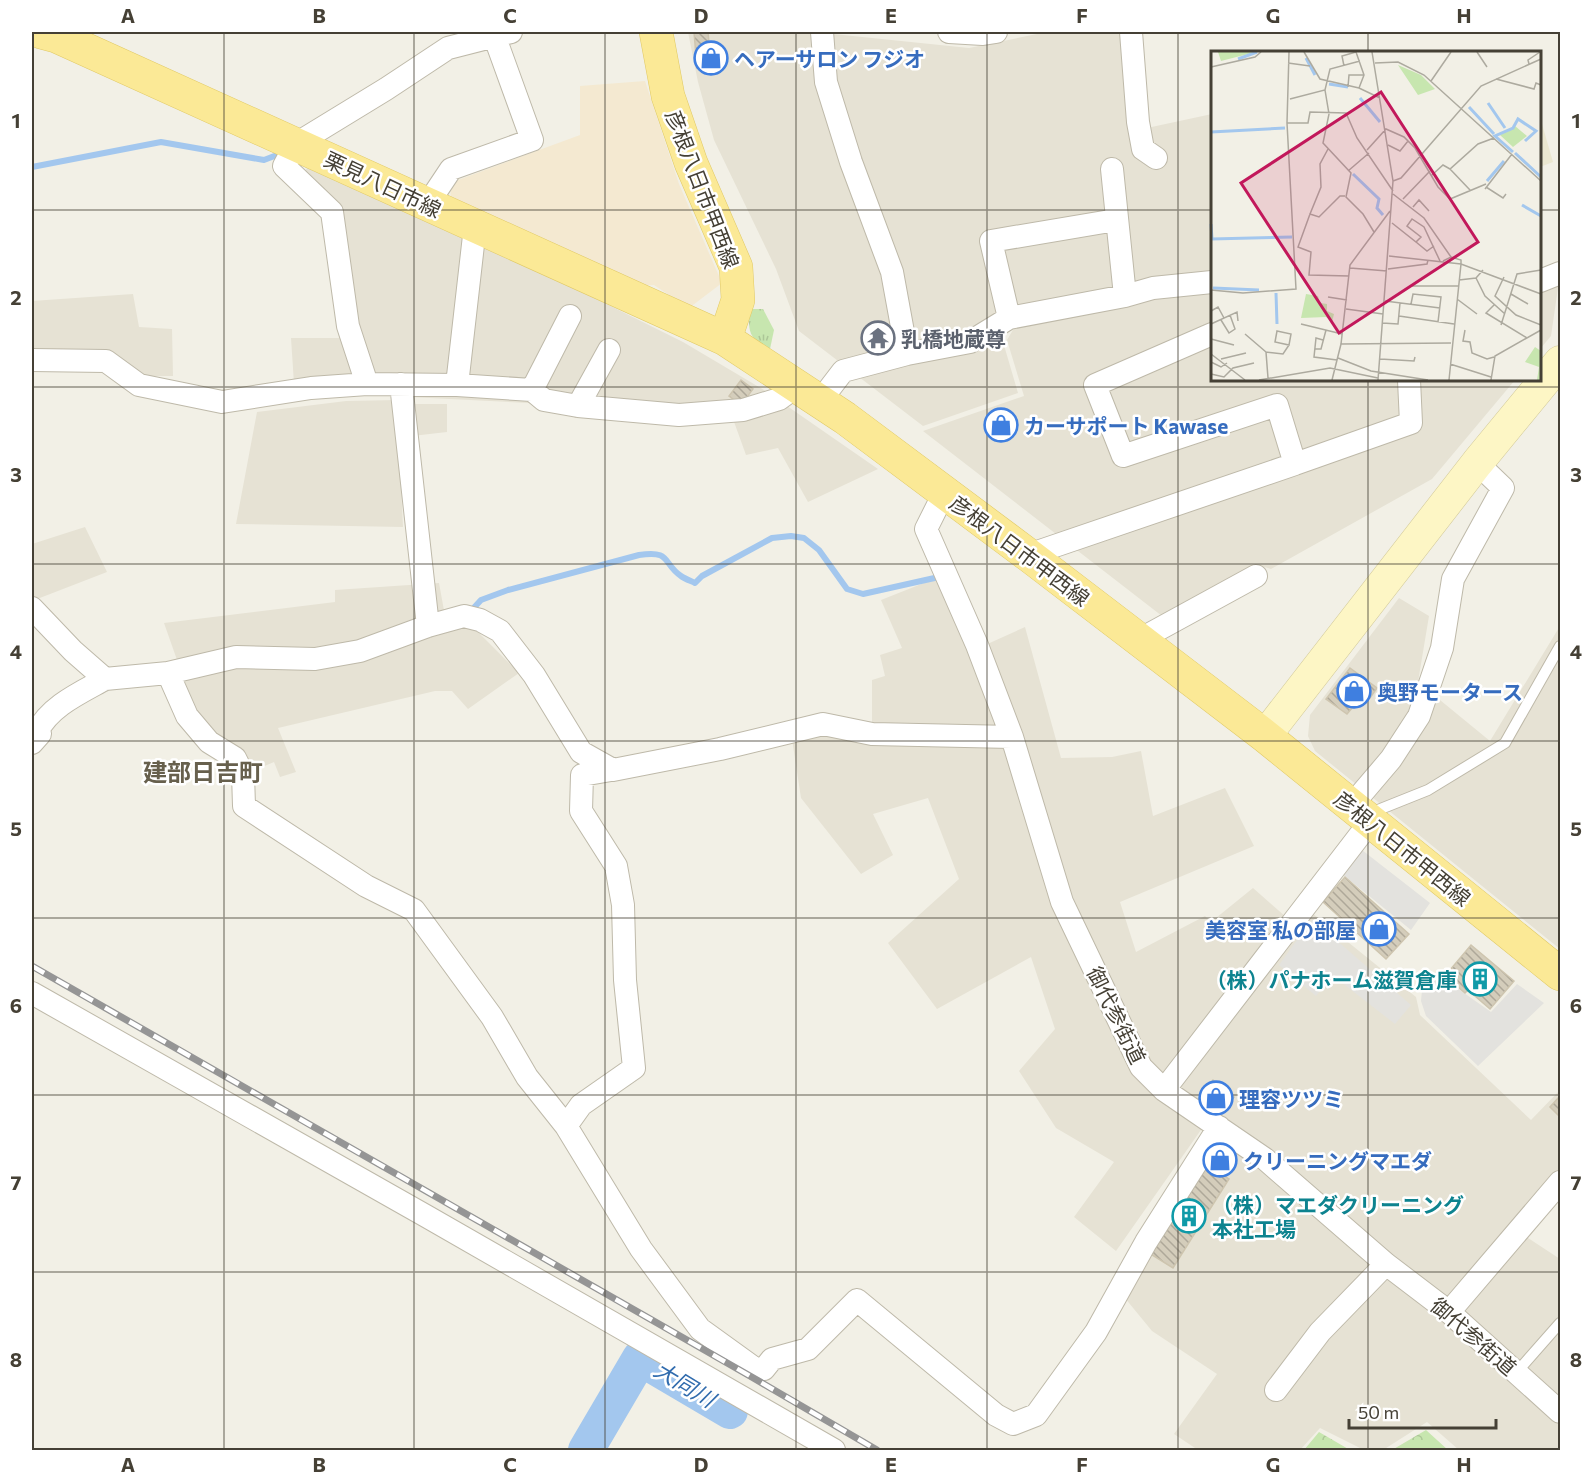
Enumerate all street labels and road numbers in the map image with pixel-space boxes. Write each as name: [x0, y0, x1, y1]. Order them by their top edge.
street label: 彦根八日市甲西線: [661, 106, 745, 272]
street label: 栗見八日市線: [321, 146, 445, 222]
street label: 彦根八日市甲西線: [945, 489, 1095, 611]
street label: 彦根八日市甲西線: [1330, 785, 1476, 911]
street label: 御代参街道: [1083, 962, 1151, 1068]
street label: 御代参街道: [1426, 1292, 1522, 1380]

